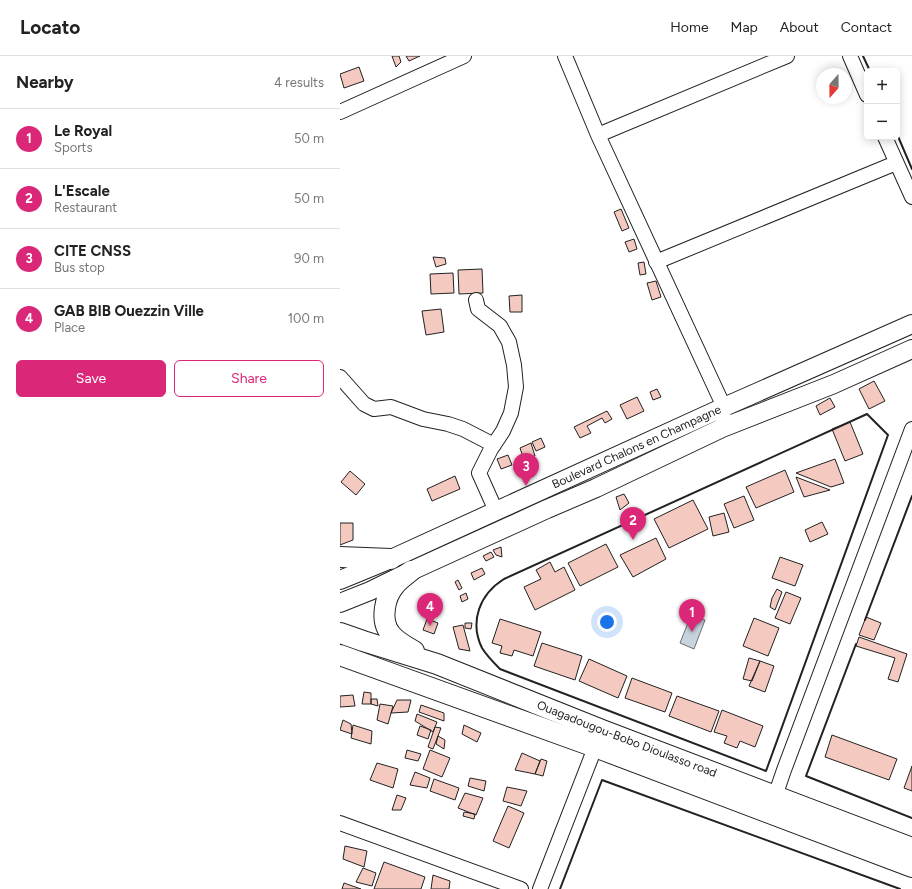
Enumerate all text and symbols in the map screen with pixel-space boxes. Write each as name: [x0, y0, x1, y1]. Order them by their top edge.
text: Locato: [20, 16, 80, 39]
text: Home: [670, 19, 709, 36]
text: Map: [731, 19, 758, 36]
text: About: [780, 19, 819, 36]
text: Contact: [841, 19, 892, 36]
north arrow: [816, 68, 852, 104]
map controls: [864, 68, 900, 140]
button: +: [864, 68, 900, 104]
text: Nearby: [16, 72, 74, 92]
text: 4 results: [274, 75, 324, 90]
button: −: [864, 104, 900, 140]
text: Le Royal: [54, 122, 112, 140]
text: 1: [26, 131, 32, 146]
text: 50 m: [294, 131, 324, 146]
text: Sports: [54, 140, 93, 155]
text: L'Escale: [54, 182, 110, 200]
text: 2: [25, 191, 33, 206]
text: 50 m: [294, 191, 324, 206]
text: Restaurant: [54, 200, 117, 215]
text: CITE CNSS: [54, 242, 131, 260]
text: 3: [25, 251, 33, 266]
text: 90 m: [294, 251, 324, 266]
text: Bus stop: [54, 260, 105, 275]
text: GAB BIB Ouezzin Ville: [54, 302, 204, 320]
text: 4: [25, 311, 33, 326]
text: 100 m: [288, 311, 324, 326]
text: Place: [54, 320, 85, 335]
button: Save: [16, 360, 166, 397]
button: Share: [174, 360, 324, 397]
street label: Boulevard Chalons en Champagne: [550, 402, 724, 492]
pin: 3: [513, 453, 539, 486]
pin: 2: [620, 507, 646, 540]
pin: 4: [417, 593, 443, 626]
pin: 1: [679, 599, 705, 632]
your location: [597, 612, 617, 632]
street label: Ouagadougou-Bobo Dioulasso road: [535, 698, 719, 780]

